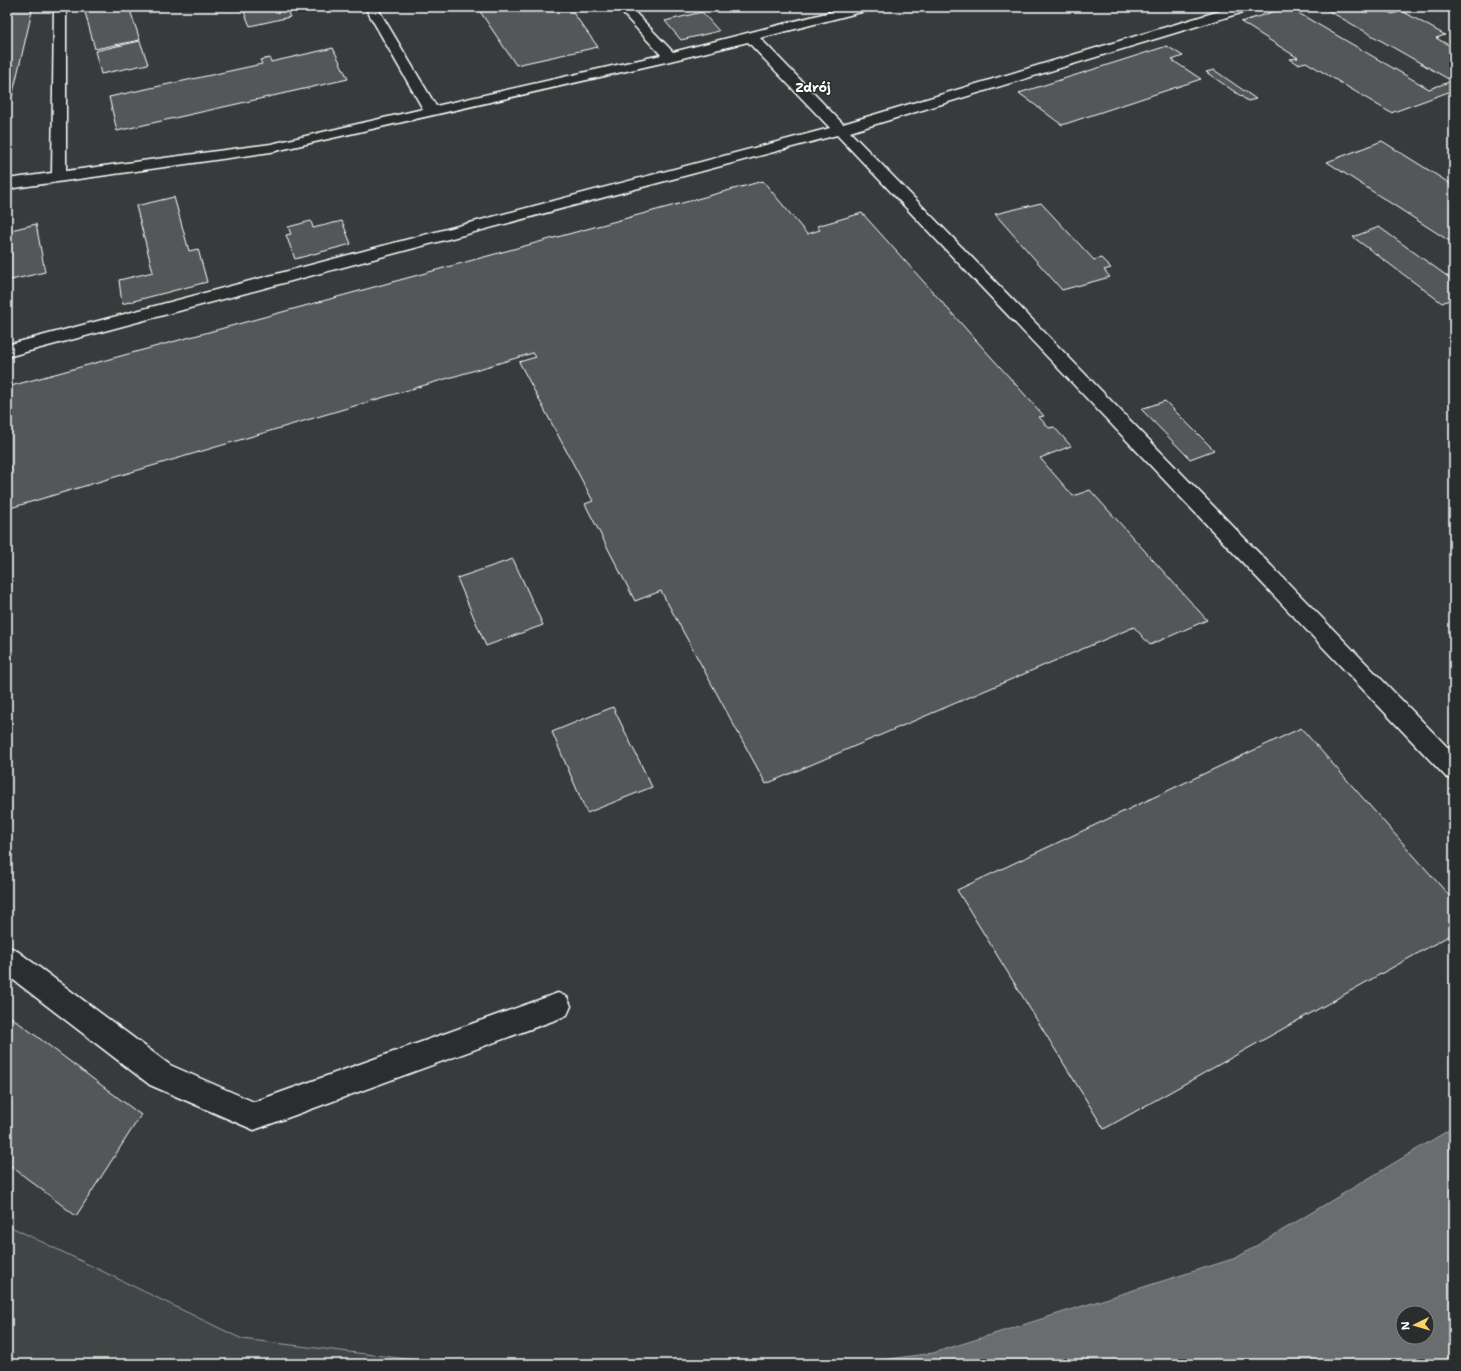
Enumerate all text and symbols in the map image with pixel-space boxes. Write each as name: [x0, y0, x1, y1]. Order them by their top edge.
district label: Zdrój: [795, 79, 831, 96]
north arrow: [1395, 1305, 1435, 1345]
text: N: [1398, 1321, 1413, 1331]

